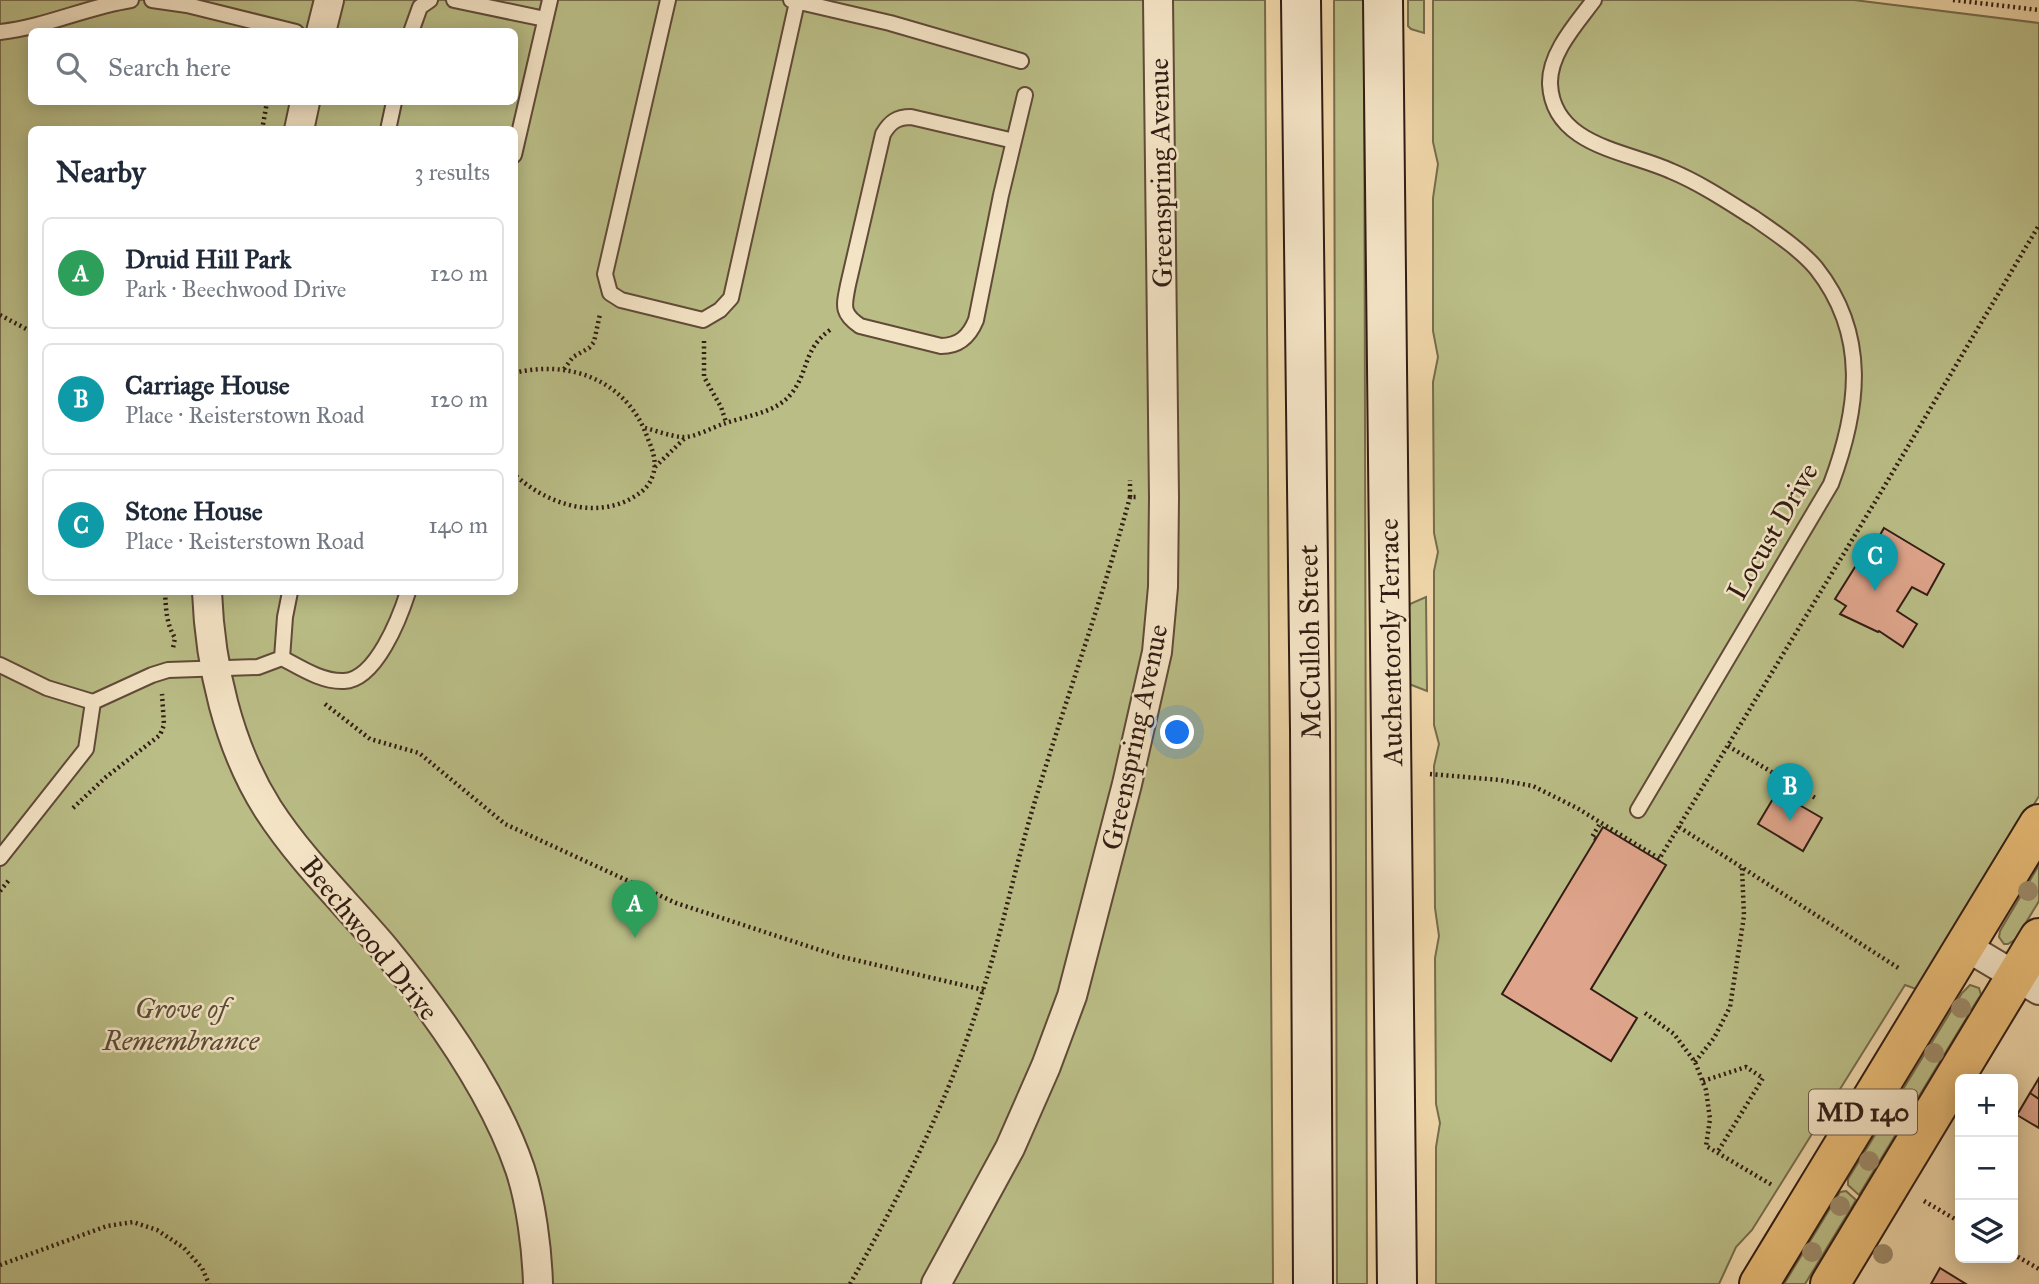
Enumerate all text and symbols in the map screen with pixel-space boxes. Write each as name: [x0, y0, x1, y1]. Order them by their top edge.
search box: [28, 28, 518, 105]
icon: search: [52, 48, 90, 86]
text: Search here: [108, 51, 231, 83]
street label: Greenspring Avenue: [1141, 58, 1180, 288]
text: Nearby: [56, 154, 146, 190]
text: 3 results: [414, 158, 490, 186]
text: Druid Hill Park: [125, 243, 291, 275]
text: A: [73, 259, 89, 287]
text: 120 m: [430, 259, 488, 287]
text: Park · Beechwood Drive: [125, 275, 346, 303]
text: Carriage House: [125, 369, 290, 401]
text: B: [73, 385, 89, 413]
text: 120 m: [430, 385, 488, 413]
text: Place · Reisterstown Road: [125, 401, 365, 429]
street label: Locust Drive: [1719, 456, 1826, 606]
text: Stone House: [125, 495, 263, 527]
text: C: [73, 511, 89, 539]
text: 140 m: [428, 511, 488, 539]
street label: Auchentoroly Terrace: [1371, 518, 1410, 767]
text: Place · Reisterstown Road: [125, 527, 365, 555]
pin: C: [1852, 533, 1898, 591]
street label: McCulloh Street: [1290, 544, 1329, 740]
street label: Greenspring Avenue: [1093, 621, 1176, 853]
your location: [1160, 715, 1194, 749]
pin: B: [1767, 763, 1813, 821]
street label: Beechwood Drive: [293, 849, 446, 1027]
pin: A: [612, 880, 658, 938]
park label: Grove of Remembrance: [102, 991, 260, 1058]
map controls: [1955, 1074, 2018, 1263]
button: +: [1955, 1074, 2018, 1137]
road number: MD 140: [1809, 1090, 1917, 1134]
button: −: [1955, 1137, 2018, 1200]
button: layers: [1955, 1200, 2018, 1263]

